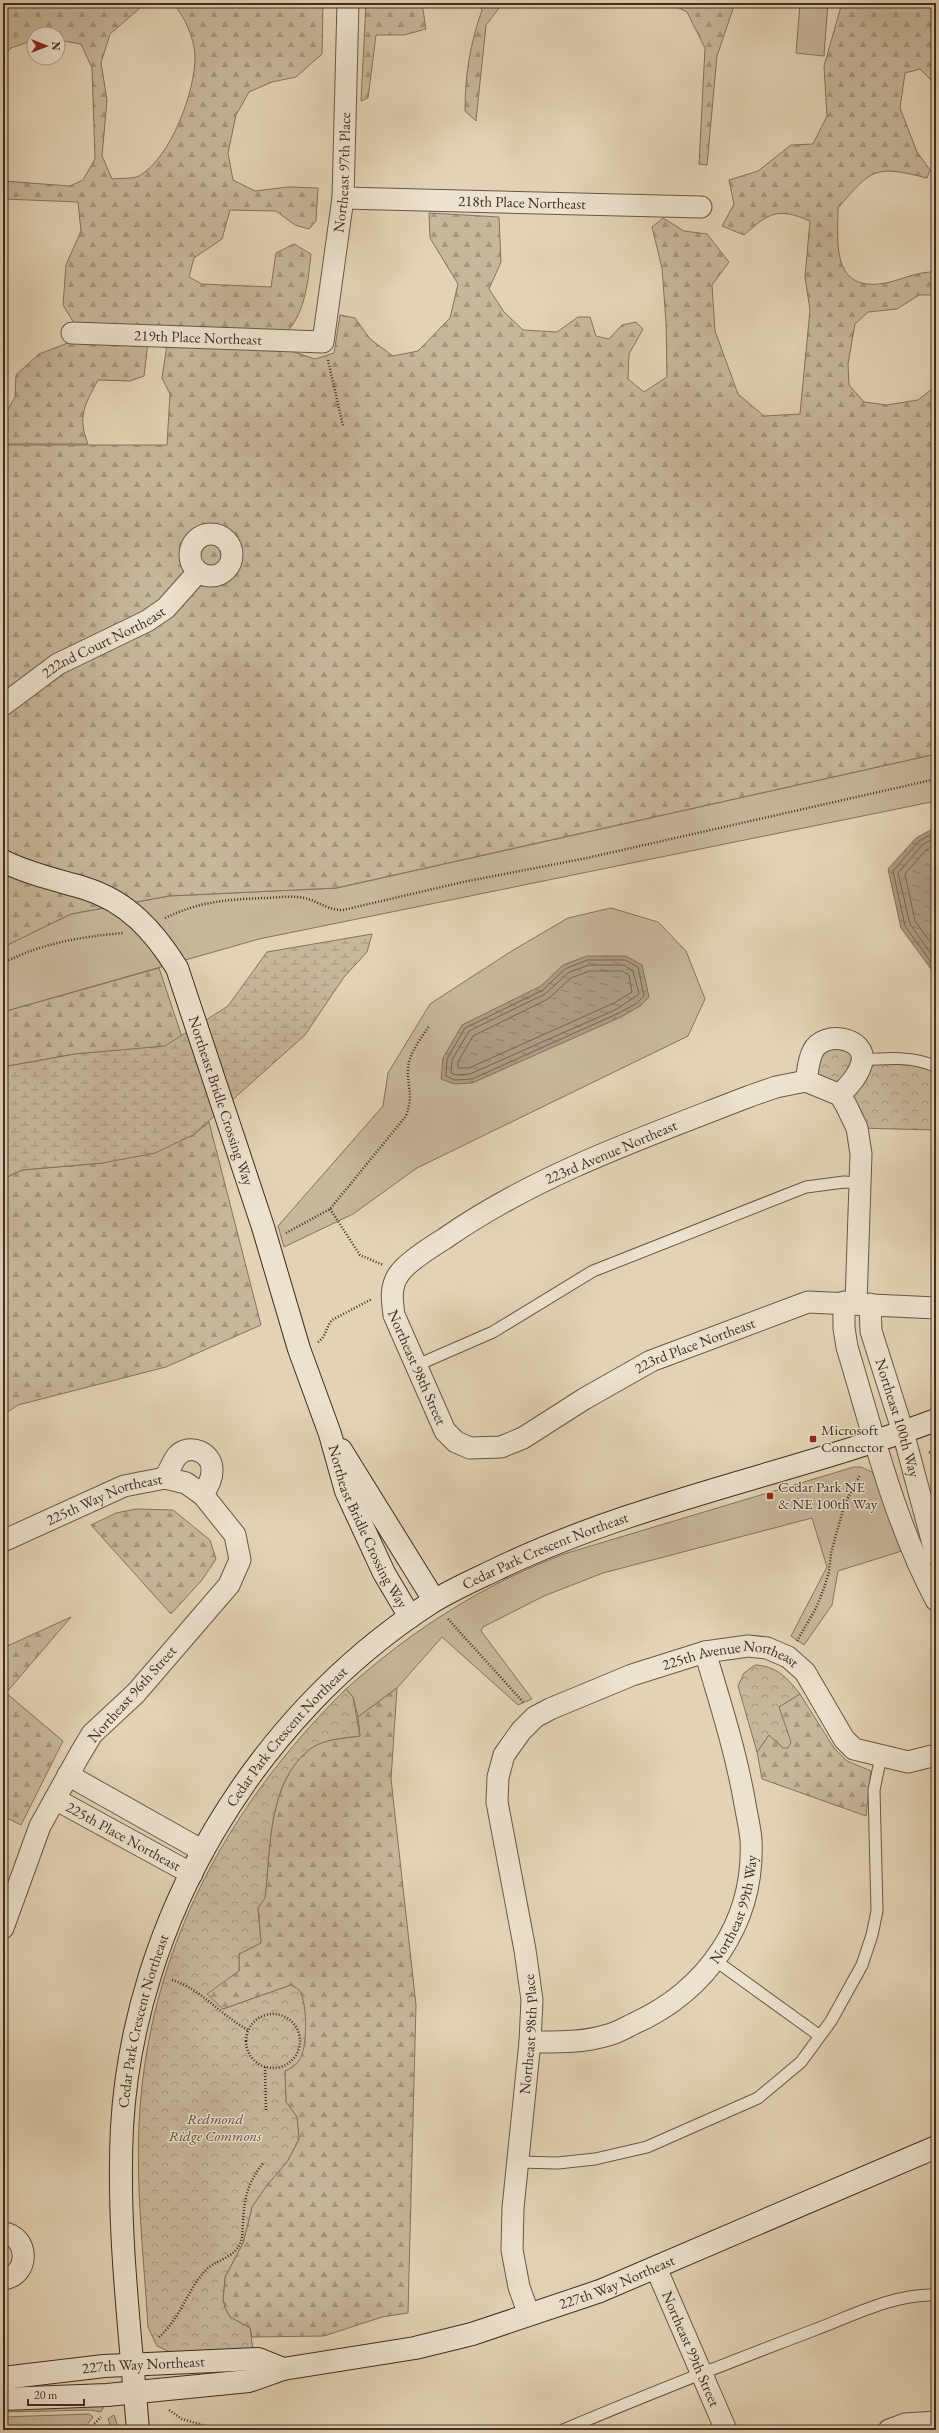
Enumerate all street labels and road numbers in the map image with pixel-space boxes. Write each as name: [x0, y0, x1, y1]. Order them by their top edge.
street label: Northeast 97th Place: [328, 112, 354, 234]
street label: 218th Place Northeast: [458, 191, 586, 213]
street label: 219th Place Northeast: [134, 325, 262, 349]
street label: 222nd Court Northeast: [37, 601, 169, 682]
street label: Northeast Bridle Crossing Way: [185, 1013, 259, 1188]
street label: 223rd Avenue Northeast: [542, 1115, 680, 1188]
street label: Northeast 98th Street: [384, 1306, 451, 1428]
street label: 223rd Place Northeast: [631, 1313, 758, 1378]
street label: Northeast 100th Way: [871, 1356, 925, 1480]
street label: Northeast Bridle Crossing Way: [324, 1442, 413, 1612]
street label: 225th Way Northeast: [43, 1469, 164, 1529]
street label: Cedar Park Crescent Northeast: [459, 1507, 631, 1593]
street label: Northeast 96th Street: [83, 1641, 180, 1746]
street label: 225th Avenue Northeast: [658, 1659, 800, 1679]
street label: Cedar Park Crescent Northeast: [222, 1662, 351, 1810]
street label: 225th Place Northeast: [63, 1797, 185, 1875]
street label: Northeast 99th Way: [705, 1854, 760, 1967]
street label: Cedar Park Crescent Northeast: [113, 1931, 173, 2109]
street label: Northeast 98th Place: [515, 1973, 541, 2095]
street label: 227th Way Northeast: [556, 2250, 678, 2313]
street label: Northeast 99th Street: [658, 2288, 725, 2410]
street label: 227th Way Northeast: [81, 2351, 205, 2378]

